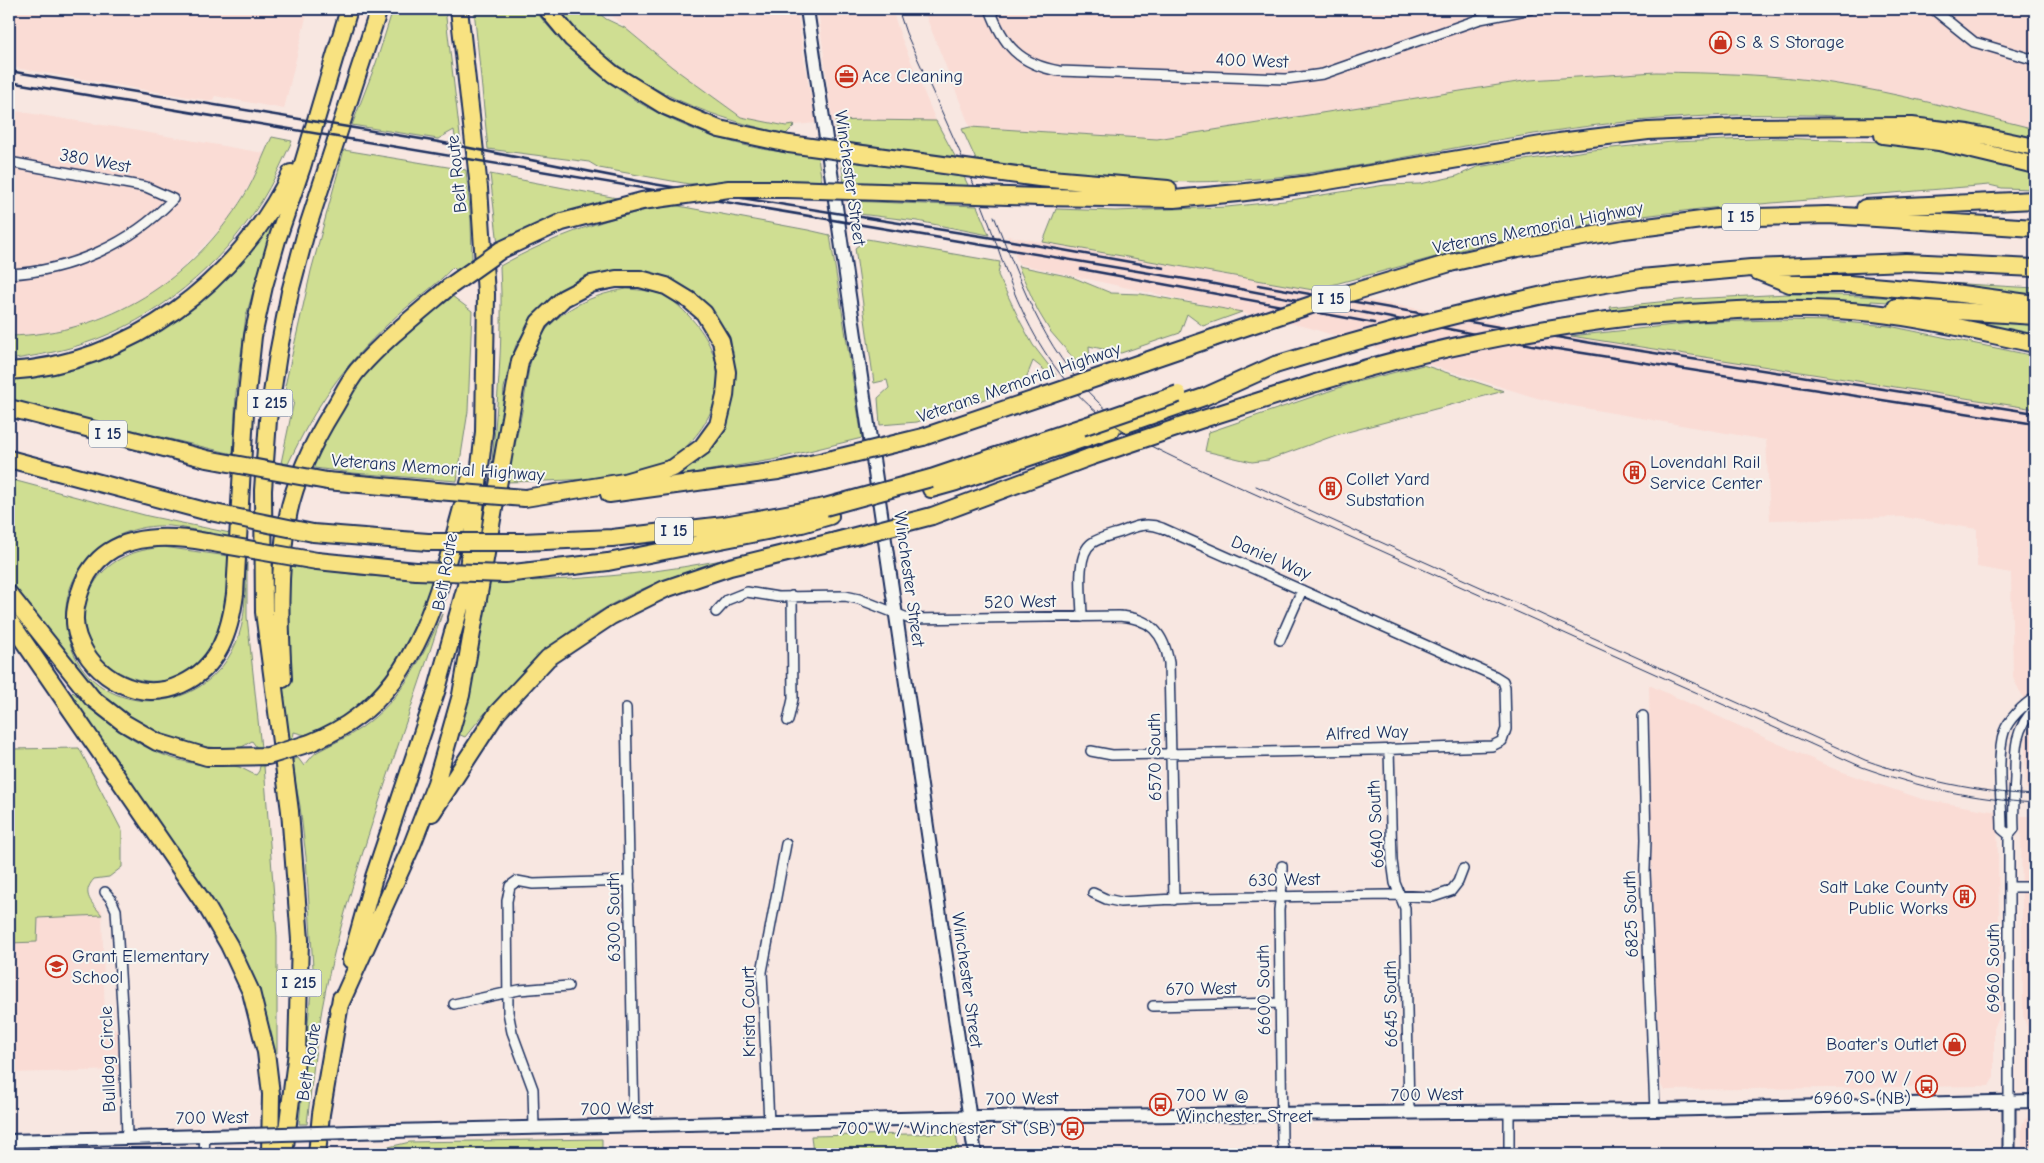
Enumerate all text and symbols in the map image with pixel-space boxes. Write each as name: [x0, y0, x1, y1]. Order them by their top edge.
shop icon: S & S Storage: [1708, 30, 1732, 54]
place label: S & S Storage: [1736, 32, 1844, 53]
street label: 400 West: [1215, 49, 1290, 73]
office icon: Ace Cleaning: [834, 64, 858, 88]
place label: Ace Cleaning: [862, 66, 963, 87]
street label: Winchester Street: [830, 109, 870, 248]
street label: Belt Route: [442, 134, 472, 214]
street label: 380 West: [58, 144, 133, 178]
street label: Veterans Memorial Highway: [1431, 197, 1646, 259]
road number: I 15: [1722, 203, 1760, 230]
road number: I 15: [1312, 286, 1350, 312]
street label: Veterans Memorial Highway: [914, 338, 1124, 428]
road number: I 215: [248, 389, 292, 416]
road number: I 15: [89, 420, 127, 448]
street label: Veterans Memorial Highway: [331, 450, 546, 486]
place label: Lovendahl Rail Service Center: [1650, 452, 1763, 494]
building icon: Lovendahl Rail Service Center: [1622, 460, 1646, 484]
place label: Collet Yard Substation: [1346, 469, 1430, 511]
building icon: Collet Yard Substation: [1318, 477, 1342, 501]
street label: Winchester Street: [889, 510, 929, 649]
road number: I 15: [655, 518, 693, 544]
street label: Daniel Way: [1228, 531, 1315, 585]
street label: Belt Route: [428, 532, 462, 612]
street label: 520 West: [984, 591, 1057, 613]
street label: 6570 South: [1144, 713, 1166, 801]
street label: Alfred Way: [1325, 721, 1410, 745]
street label: 6640 South: [1363, 779, 1389, 869]
street label: 630 West: [1248, 869, 1321, 891]
street label: 6825 South: [1619, 870, 1643, 958]
street label: 6300 South: [603, 872, 625, 962]
place label: Salt Lake County Public Works: [1819, 877, 1949, 919]
building icon: Salt Lake County Public Works: [1952, 885, 1976, 909]
street label: Winchester Street: [947, 911, 987, 1050]
street label: 6960 South: [1983, 923, 2004, 1013]
street label: 6600 South: [1253, 944, 1275, 1036]
place label: Grant Elementary School: [72, 946, 210, 988]
school or university icon: Grant Elementary School: [44, 954, 68, 978]
street label: 6645 South: [1380, 960, 1402, 1048]
street label: Krista Court: [738, 966, 760, 1058]
road number: I 215: [276, 970, 322, 996]
street label: 670 West: [1165, 978, 1238, 1000]
street label: Bulldog Circle: [96, 1006, 120, 1112]
street label: Belt Route: [293, 1022, 325, 1102]
shop icon: Boater's Outlet: [1942, 1032, 1966, 1056]
place label: Boater's Outlet: [1826, 1034, 1939, 1055]
place label: 700 W / 6960 S (NB): [1814, 1067, 1911, 1109]
bus stop icon: 700 W / 6960 S (NB): [1915, 1075, 1939, 1099]
street label: 700 West: [1391, 1084, 1464, 1106]
place label: 700 W @ Winchester Street: [1176, 1085, 1313, 1127]
street label: 700 West: [986, 1088, 1059, 1110]
bus stop icon: 700 W @ Winchester Street: [1148, 1093, 1172, 1117]
street label: 700 West: [581, 1098, 654, 1120]
street label: 700 West: [176, 1107, 249, 1129]
bus stop icon: 700 W / Winchester St (SB): [1060, 1116, 1084, 1140]
place label: 700 W / Winchester St (SB): [838, 1118, 1056, 1139]

